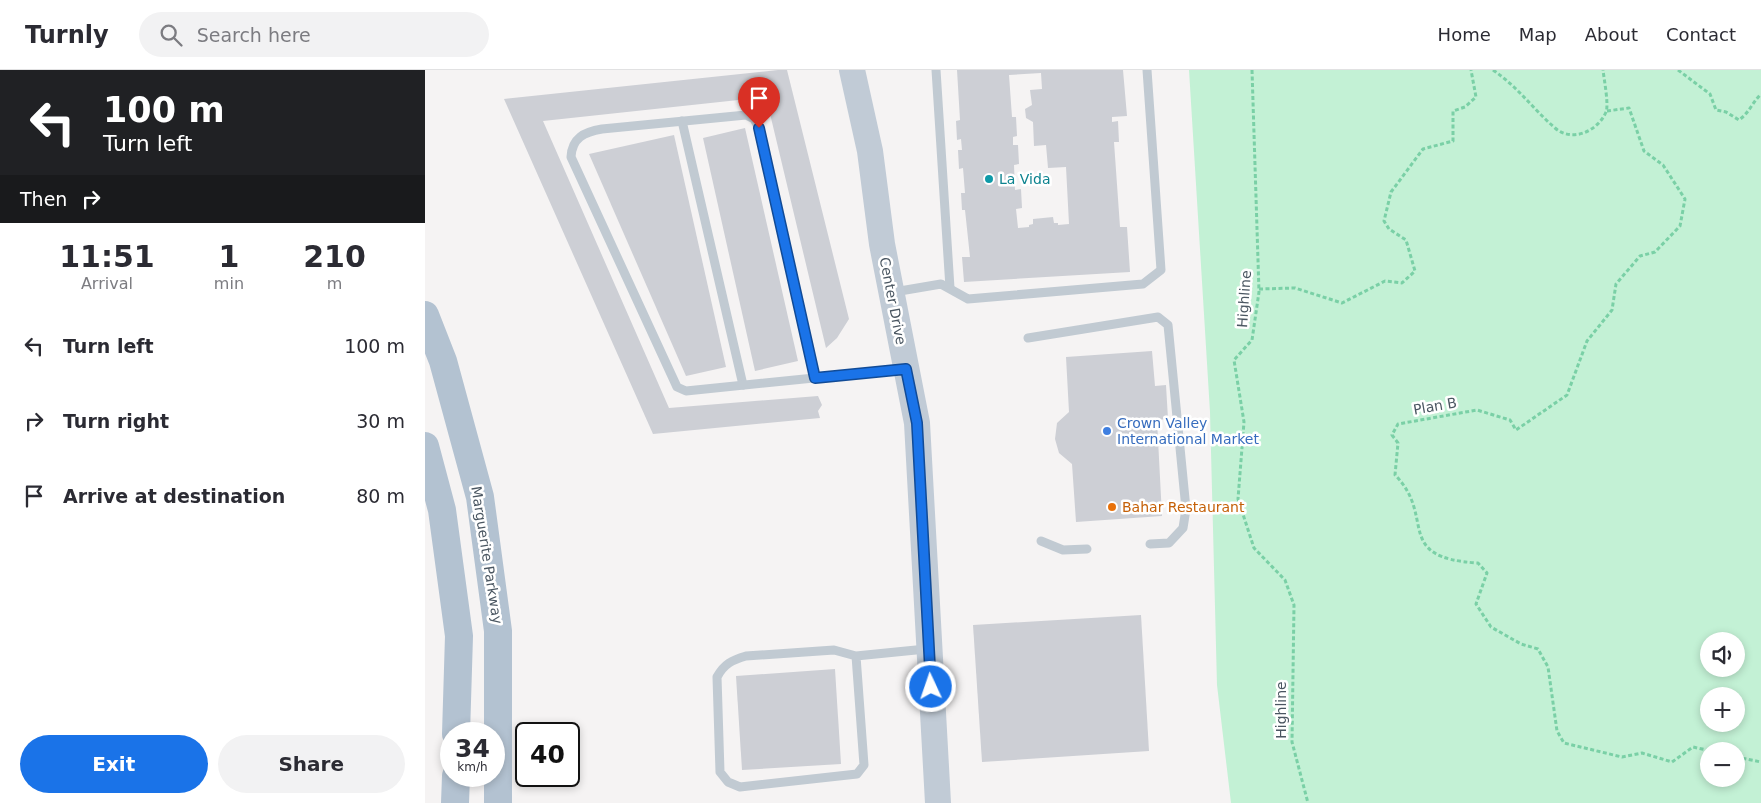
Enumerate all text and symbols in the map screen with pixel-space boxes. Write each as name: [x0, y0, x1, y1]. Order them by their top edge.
search box: [139, 12, 489, 57]
text: Turnly: [25, 21, 109, 49]
icon: search: [157, 21, 185, 49]
text: Search here: [197, 24, 311, 46]
text: Home: [1438, 24, 1491, 45]
text: Map: [1519, 24, 1557, 45]
text: About: [1585, 24, 1638, 45]
text: Contact: [1666, 24, 1736, 45]
pin: [738, 77, 780, 128]
icon: arrive: [745, 84, 773, 112]
icon: left: [20, 90, 85, 155]
text: 100 m: [103, 90, 225, 130]
text: Turn left: [103, 131, 192, 156]
place label: La Vida: [999, 171, 1050, 187]
marker: La Vida: [983, 173, 995, 185]
icon: right: [77, 185, 105, 213]
text: Then: [20, 188, 67, 210]
text: 11:51: [59, 239, 155, 274]
text: 1: [218, 239, 239, 274]
text: 210: [303, 239, 366, 274]
street label: Center Drive: [877, 256, 909, 346]
street label: Highline: [1234, 270, 1254, 328]
text: Arrival: [81, 274, 133, 293]
text: min: [214, 274, 244, 293]
text: m: [327, 274, 342, 293]
icon: left: [20, 332, 48, 360]
text: Turn left: [63, 335, 154, 357]
text: 100 m: [344, 335, 405, 357]
street label: Plan B: [1412, 394, 1458, 418]
icon: right: [20, 407, 48, 435]
text: Turn right: [63, 410, 169, 432]
text: 30 m: [356, 410, 405, 432]
place label: Crown Valley International Market: [1117, 415, 1259, 447]
marker: Crown Valley International Market: [1101, 425, 1113, 437]
icon: arrive: [20, 482, 48, 510]
text: Arrive at destination: [63, 485, 285, 507]
text: 80 m: [356, 485, 405, 507]
street label: Marguerite Parkway: [468, 485, 506, 625]
place label: Bahar Restaurant: [1122, 499, 1245, 515]
marker: Bahar Restaurant: [1106, 501, 1118, 513]
map controls: [1700, 632, 1745, 787]
button: sound: [1700, 632, 1745, 677]
position arrow: [904, 660, 956, 712]
street label: Highline: [1273, 681, 1289, 739]
button: +: [1700, 687, 1745, 732]
speed limit sign: 40: [515, 722, 580, 787]
text: 34: [455, 734, 490, 763]
button: Exit: [20, 735, 208, 793]
button: Share: [218, 735, 405, 793]
button: −: [1700, 742, 1745, 787]
text: km/h: [457, 760, 488, 774]

